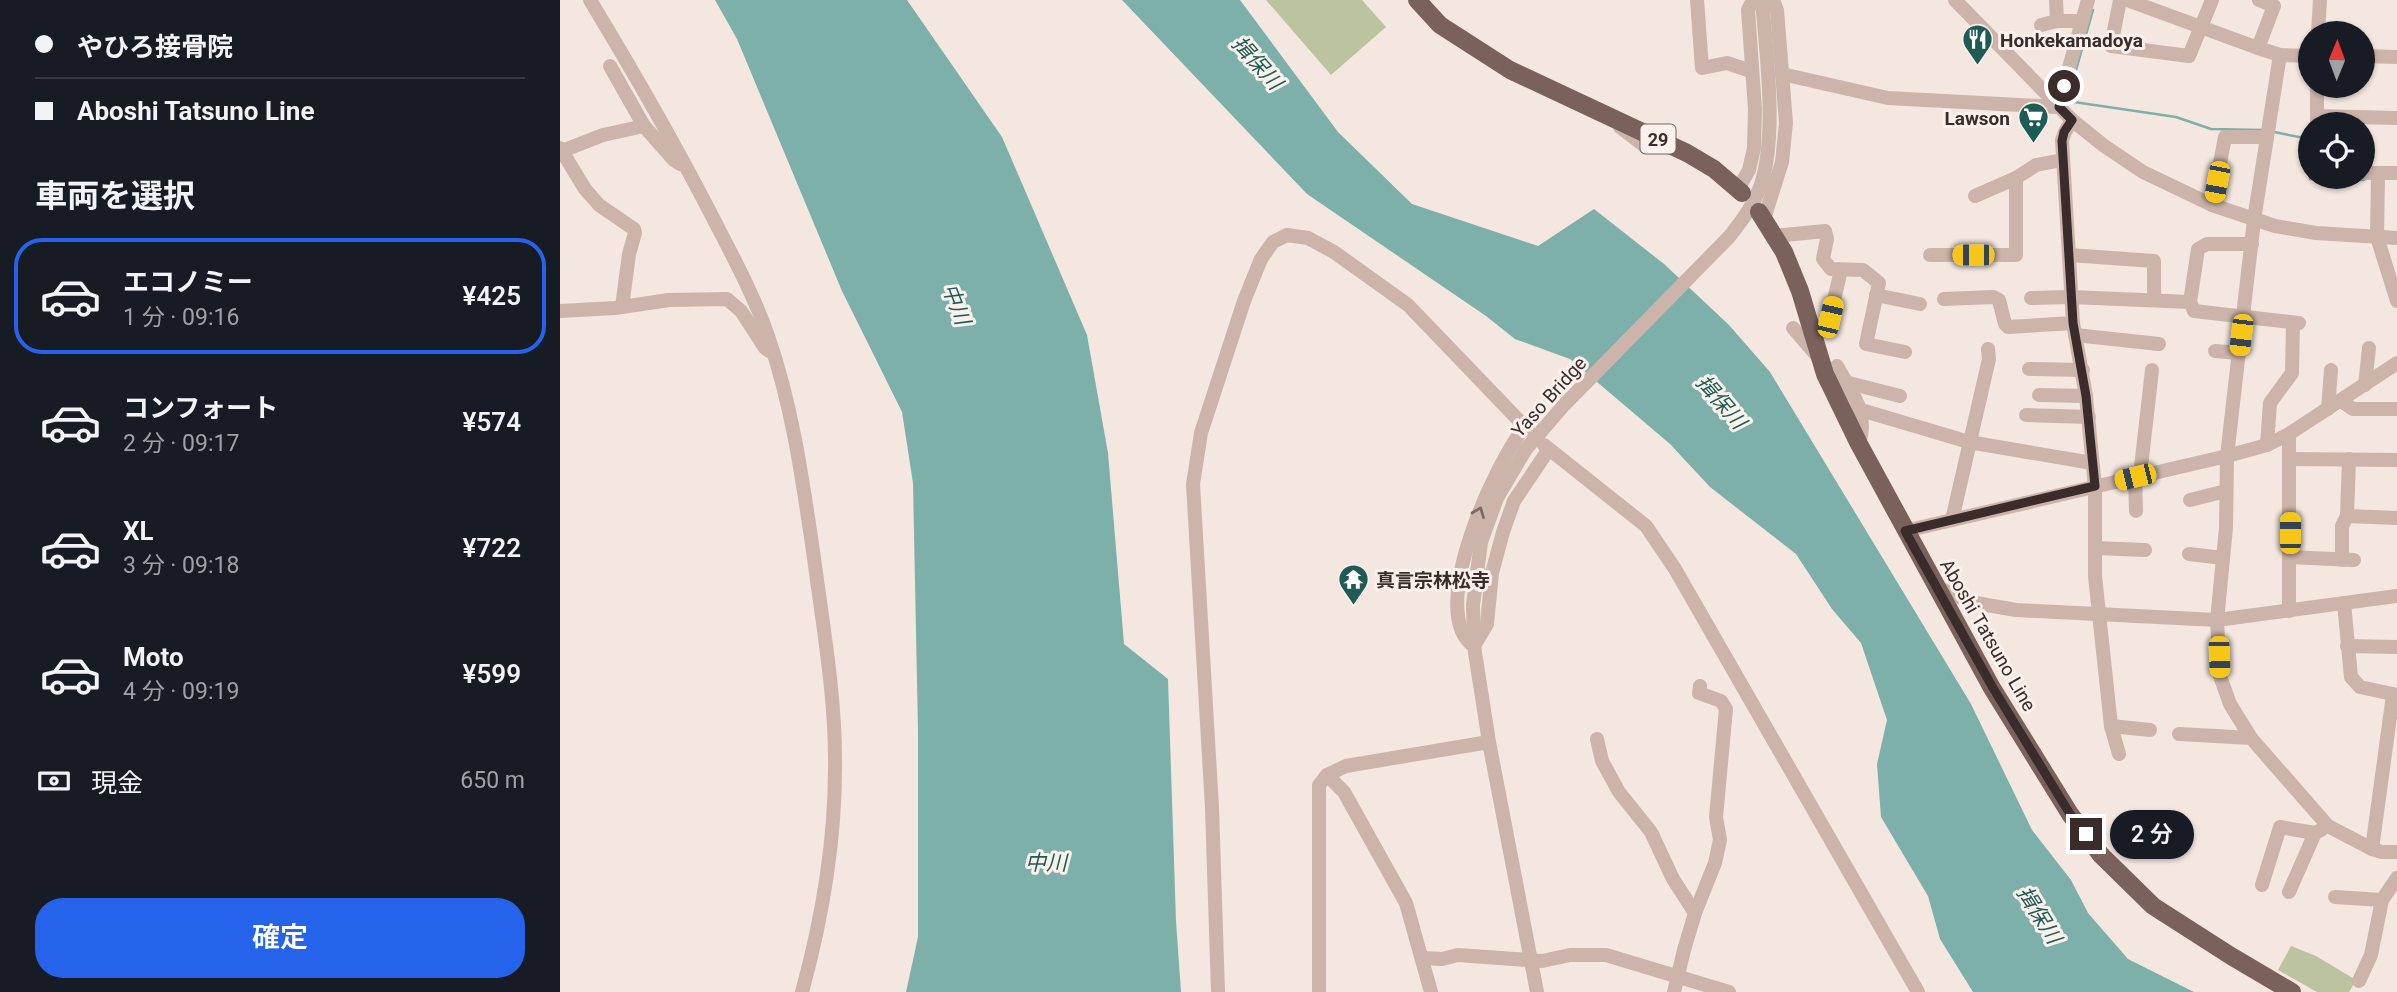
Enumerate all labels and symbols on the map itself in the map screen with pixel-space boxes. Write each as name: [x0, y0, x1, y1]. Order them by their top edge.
north arrow: [2298, 21, 2375, 98]
restaurant icon: Honkekamadoya: [1960, 23, 1994, 67]
place label: Honkekamadoya: [2000, 29, 2143, 52]
water label: 揖保川: [1227, 32, 1288, 96]
route start: [2048, 70, 2080, 102]
supermarket icon: Lawson: [2016, 101, 2050, 145]
place label: Lawson: [1944, 107, 2010, 130]
road number: 29: [1640, 124, 1676, 154]
car: [2203, 159, 2232, 205]
car: [1953, 245, 1995, 266]
water label: 中川: [937, 280, 975, 330]
car: [1816, 294, 1845, 340]
car: [2229, 313, 2254, 357]
street label: Yaso Bridge: [1507, 352, 1591, 442]
water label: 揖保川: [1691, 370, 1752, 435]
car: [2113, 462, 2158, 492]
one-way arrow: [1470, 507, 1484, 519]
car: [2280, 512, 2301, 554]
street label: Aboshi Tatsuno Line: [1935, 555, 2041, 715]
temple icon: 真言宗林松寺: [1336, 563, 1370, 607]
place label: 真言宗林松寺: [1376, 569, 1490, 592]
car: [2208, 636, 2231, 678]
callout: 2 分: [2110, 810, 2194, 858]
route end: [2070, 818, 2102, 850]
water label: 中川: [1025, 851, 1069, 875]
water label: 揖保川: [2012, 882, 2067, 950]

